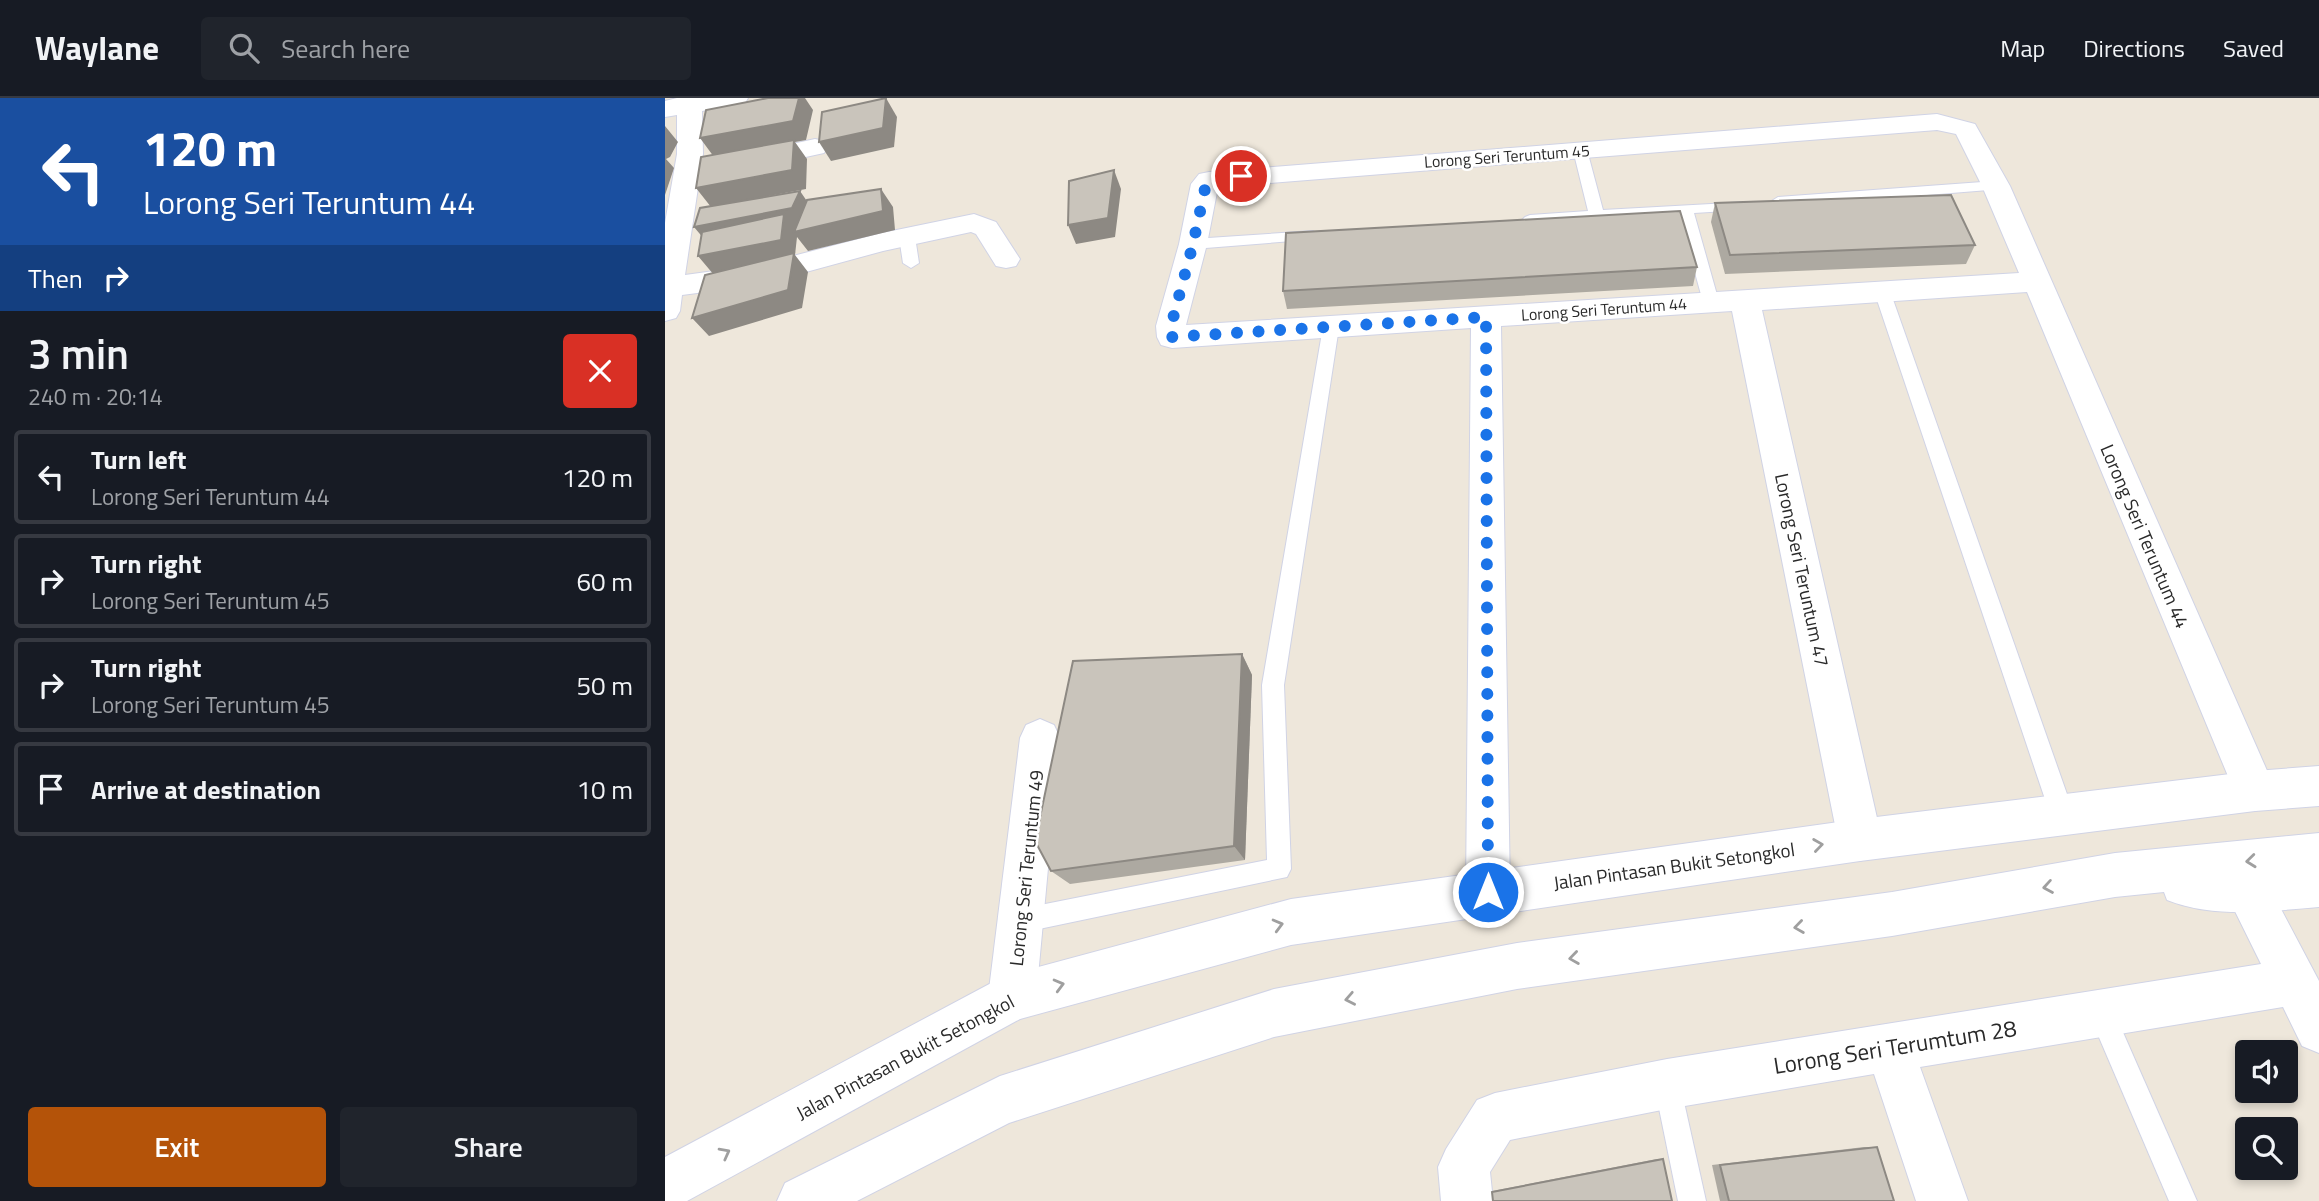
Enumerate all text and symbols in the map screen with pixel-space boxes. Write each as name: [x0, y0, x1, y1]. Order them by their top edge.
search box: [201, 17, 691, 80]
text: Waylane: [35, 23, 159, 73]
icon: search: [225, 29, 263, 67]
text: Search here: [281, 29, 410, 68]
text: Map: [2000, 30, 2045, 66]
text: Directions: [2083, 30, 2185, 66]
text: Saved: [2223, 30, 2284, 66]
text: 120 m: [143, 110, 277, 185]
icon: left: [28, 126, 119, 217]
street label: Lorong Seri Teruntum 45: [1423, 138, 1591, 174]
pin: [1211, 146, 1271, 206]
icon: arrive: [1222, 157, 1260, 195]
text: Lorong Seri Teruntum 44: [143, 178, 475, 226]
text: Then: [28, 259, 83, 298]
icon: right: [97, 259, 135, 297]
street label: Lorong Seri Teruntum 44: [1520, 291, 1688, 327]
text: 3 min: [28, 321, 129, 385]
button: close: [563, 334, 637, 408]
text: 240 m · 20:14: [28, 379, 163, 414]
street label: Lorong Seri Teruntum 44: [2094, 439, 2197, 632]
text: Turn left: [91, 440, 186, 479]
icon: left: [32, 458, 70, 496]
text: 120 m: [562, 458, 633, 497]
street label: Lorong Seri Teruntum 47: [1768, 470, 1837, 669]
text: Lorong Seri Teruntum 44: [91, 479, 330, 514]
text: Turn right: [91, 544, 202, 583]
icon: right: [32, 562, 70, 600]
text: 60 m: [576, 562, 633, 601]
text: Lorong Seri Teruntum 45: [91, 583, 330, 618]
text: Turn right: [91, 648, 202, 687]
icon: right: [32, 666, 70, 704]
text: 50 m: [576, 666, 633, 705]
text: Lorong Seri Teruntum 45: [91, 687, 330, 722]
street label: Lorong Seri Teruntum 49: [1001, 768, 1050, 968]
icon: arrive: [32, 770, 70, 808]
text: Arrive at destination: [91, 770, 321, 809]
text: 10 m: [576, 770, 633, 809]
street label: Jalan Pintasan Bukit Setongkol: [1551, 834, 1797, 897]
one-way arrow: [1812, 838, 1824, 853]
one-way arrow: [2245, 854, 2257, 869]
position arrow: [1451, 855, 1525, 929]
one-way arrow: [2042, 879, 2054, 894]
one-way arrow: [1272, 919, 1284, 934]
one-way arrow: [1793, 919, 1805, 934]
one-way arrow: [1568, 950, 1580, 965]
one-way arrow: [1053, 979, 1065, 993]
street label: Jalan Pintasan Bukit Setongkol: [790, 987, 1019, 1127]
one-way arrow: [1344, 990, 1356, 1005]
street label: Lorong Seri Terumtum 28: [1771, 1010, 2019, 1083]
map controls: [2235, 1040, 2298, 1180]
button: sound: [2235, 1040, 2298, 1103]
button: Exit: [28, 1107, 326, 1187]
button: Share: [340, 1107, 637, 1187]
button: search: [2235, 1117, 2298, 1180]
one-way arrow: [718, 1148, 730, 1161]

